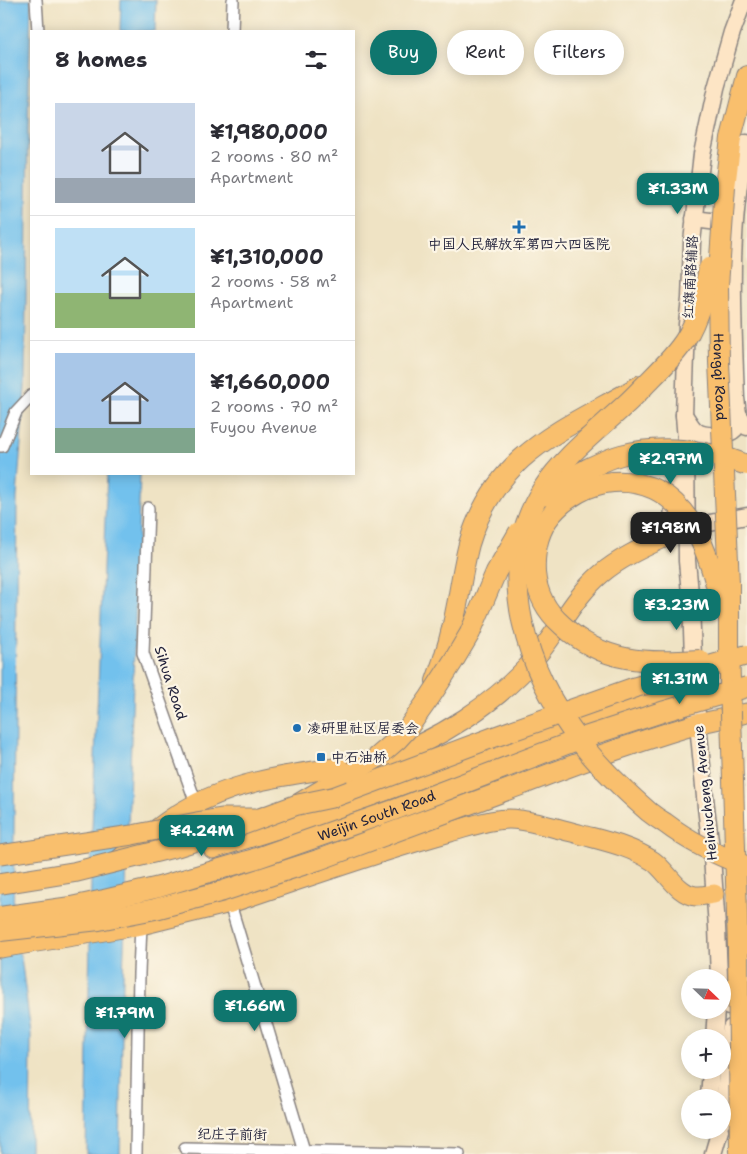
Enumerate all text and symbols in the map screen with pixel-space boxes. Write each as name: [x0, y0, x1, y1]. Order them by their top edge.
chip: Buy: [370, 30, 437, 75]
chip: Rent: [447, 30, 524, 75]
chip: Filters: [534, 30, 624, 75]
text: 8 homes: [55, 46, 147, 74]
icon: filters: [302, 46, 330, 74]
text: ¥1,980,000: [210, 118, 328, 146]
icon: home: [95, 123, 155, 183]
text: 2 rooms · 80 m²: [210, 146, 338, 167]
text: Apartment: [210, 167, 293, 188]
pin: ¥1.33M: [637, 172, 719, 215]
text: ¥1.33M: [648, 178, 708, 199]
marker: 中国人民解放军第四六四医院: [512, 220, 526, 234]
place label: 中国人民解放军第四六四医院: [428, 235, 610, 253]
street label: 红旗南路辅路: [679, 235, 701, 319]
text: ¥1,310,000: [210, 243, 324, 271]
icon: home: [95, 248, 155, 308]
text: 2 rooms · 58 m²: [210, 271, 337, 292]
text: Apartment: [210, 292, 293, 313]
street label: Hongqi Road: [710, 333, 731, 421]
text: ¥1,660,000: [210, 368, 330, 396]
icon: home: [95, 373, 155, 433]
text: 2 rooms · 70 m²: [210, 396, 338, 417]
text: Fuyou Avenue: [210, 417, 317, 438]
pin: ¥2.97M: [630, 442, 712, 485]
text: ¥2.97M: [639, 448, 703, 469]
pin: ¥1.98M: [630, 512, 712, 554]
text: ¥1.98M: [642, 517, 700, 538]
pin: ¥3.23M: [636, 588, 718, 631]
text: ¥3.23M: [645, 594, 709, 615]
street label: Sihua Road: [151, 644, 191, 722]
pin: ¥1.31M: [639, 662, 721, 705]
text: ¥1.31M: [652, 668, 708, 689]
place label: 凌研里社区居委会: [307, 719, 419, 737]
marker: 凌研里社区居委会: [291, 722, 303, 734]
street label: Heiniucheng Avenue: [689, 724, 721, 862]
place label: 中石油桥: [331, 748, 387, 766]
marker: 中石油桥: [315, 751, 327, 763]
street label: Weijin South Road: [315, 786, 438, 845]
pin: ¥4.24M: [161, 814, 243, 857]
text: ¥4.24M: [170, 820, 234, 841]
north arrow: [681, 969, 731, 1019]
map controls: [681, 969, 731, 1139]
pin: ¥1.66M: [214, 990, 296, 1032]
text: ¥1.66M: [225, 995, 285, 1016]
pin: ¥1.79M: [84, 996, 166, 1039]
text: ¥1.79M: [96, 1002, 154, 1023]
button: +: [681, 1029, 731, 1079]
button: −: [681, 1089, 731, 1139]
street label: 纪庄子前街: [197, 1124, 267, 1144]

